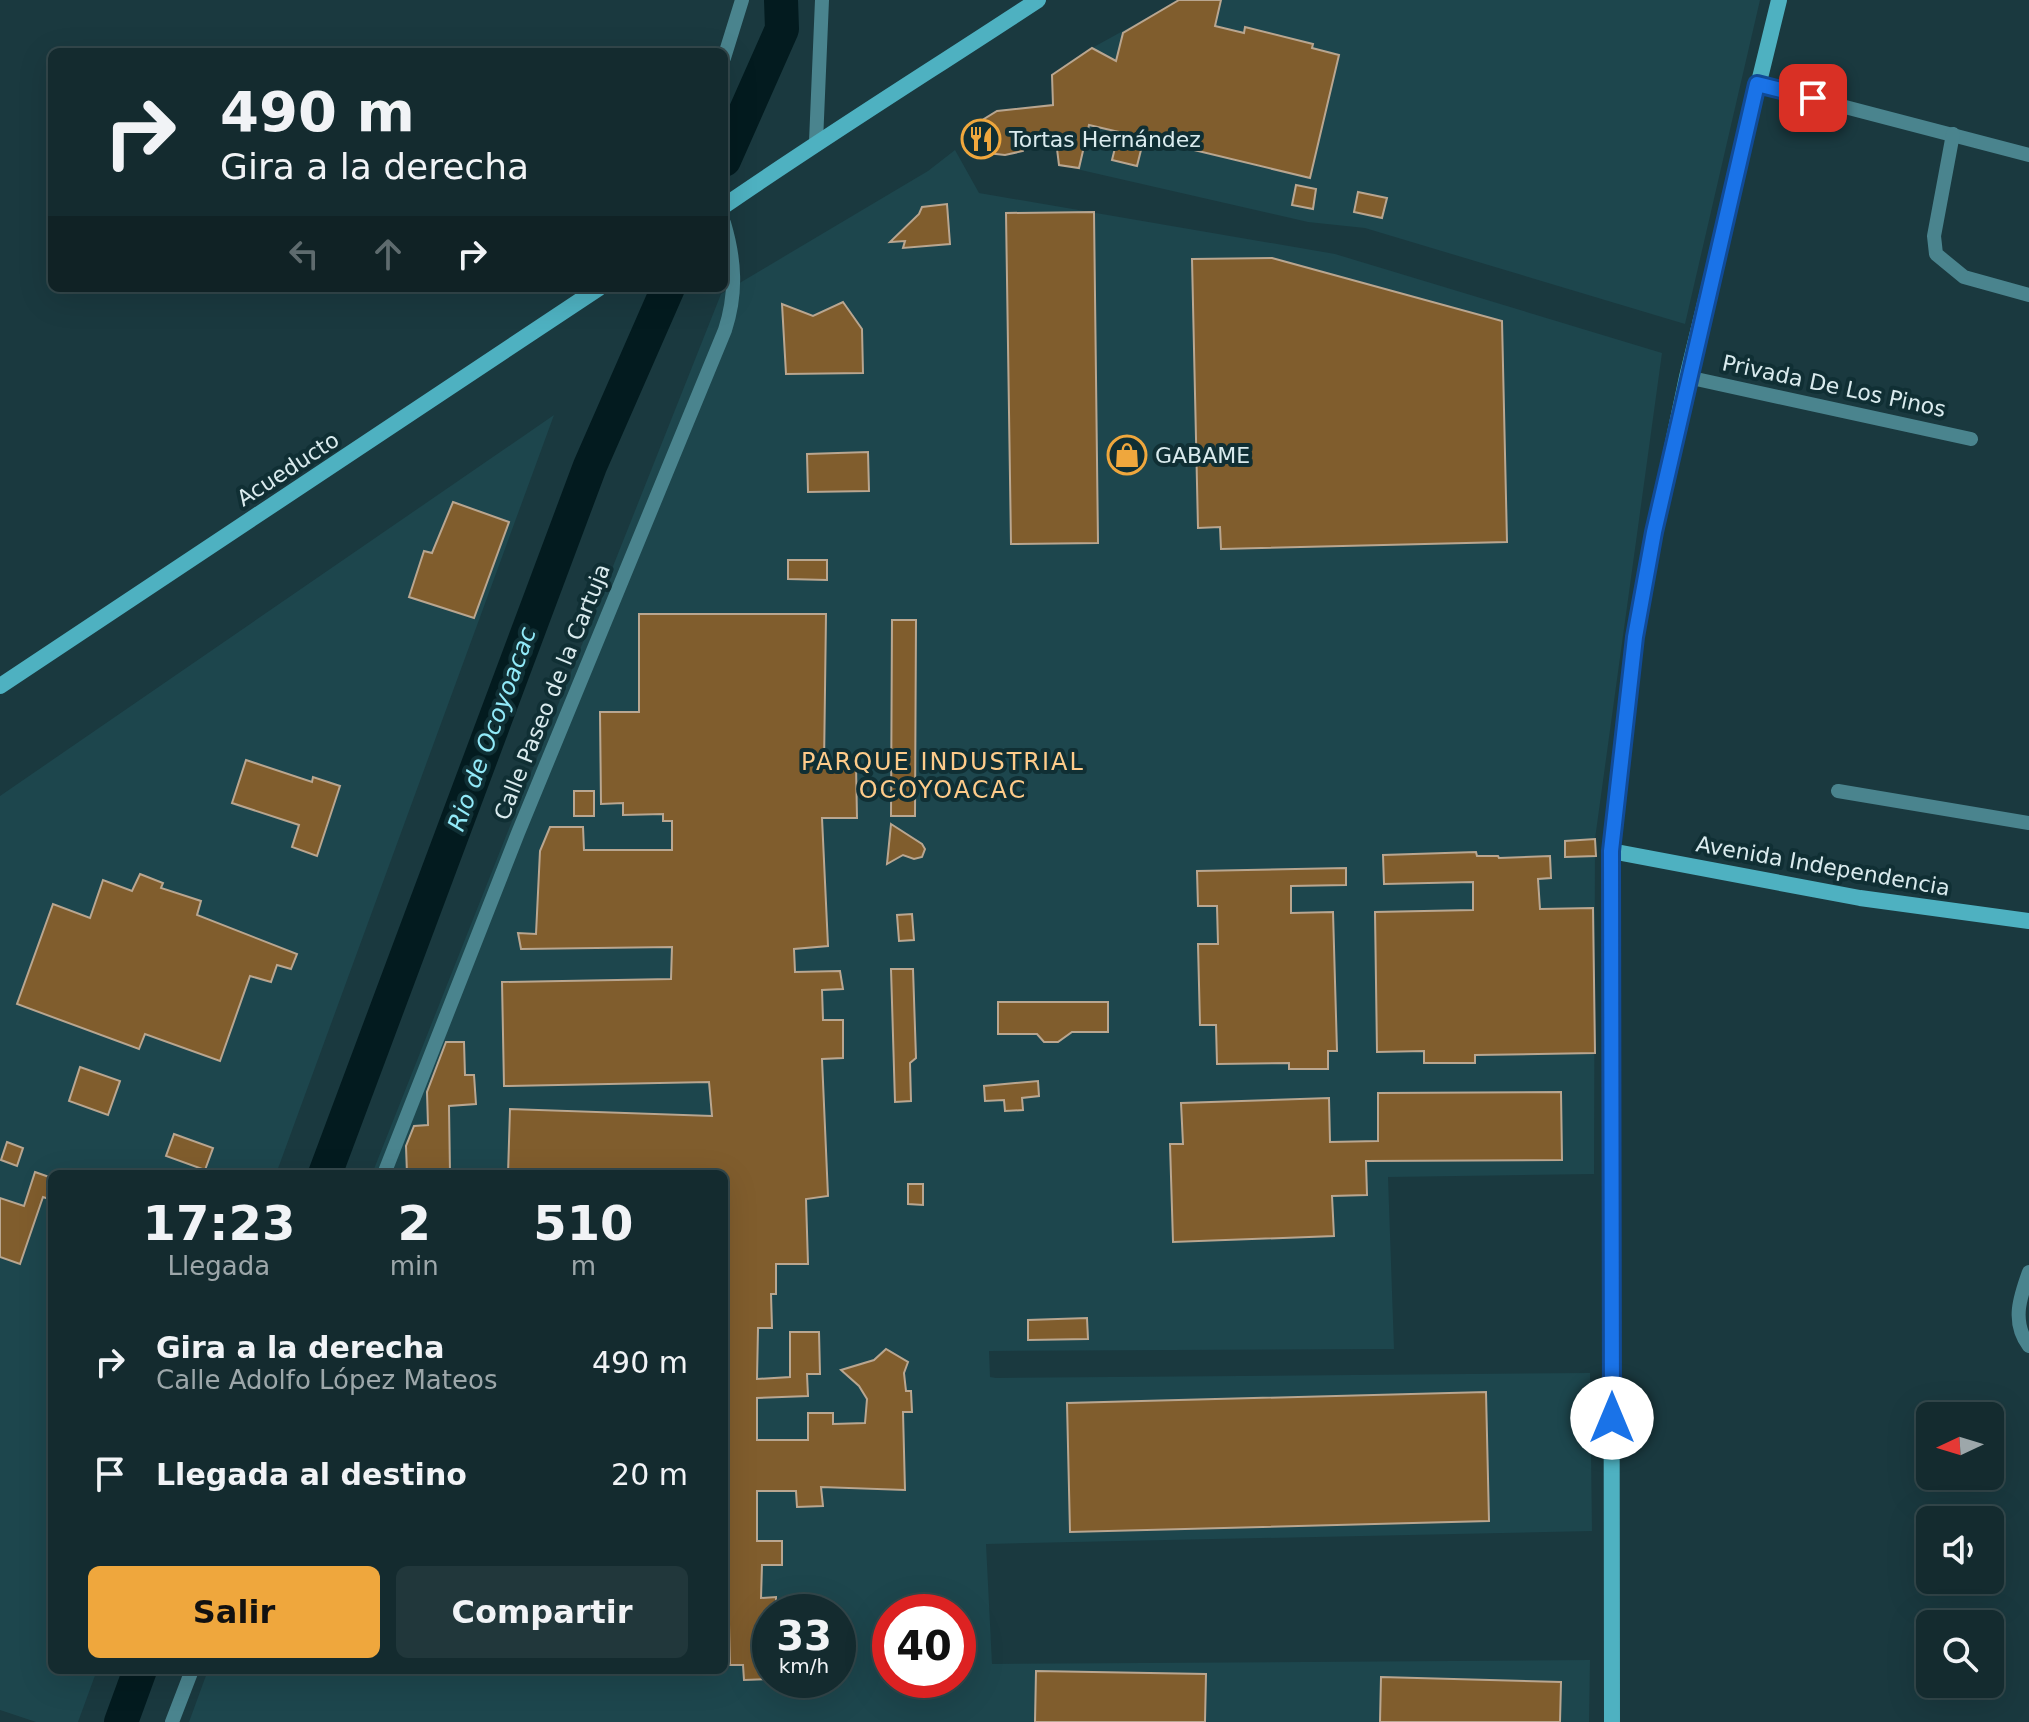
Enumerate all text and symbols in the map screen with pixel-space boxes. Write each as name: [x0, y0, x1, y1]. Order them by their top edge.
pin: [1779, 64, 1847, 132]
icon: arrive: [1791, 76, 1835, 120]
text: 490 m: [220, 79, 415, 144]
icon: right: [88, 80, 192, 184]
restaurant icon: Tortas Hernández: [960, 118, 1002, 160]
place label: Tortas Hernández: [1008, 127, 1201, 152]
text: Gira a la derecha: [220, 146, 529, 187]
icon: left: [282, 232, 326, 276]
icon: ahead: [366, 232, 410, 276]
icon: right: [450, 232, 494, 276]
street label: Privada De Los Pinos: [1720, 350, 1948, 422]
street label: Acueducto: [232, 427, 344, 511]
shop icon: GABAME: [1106, 434, 1148, 476]
place label: GABAME: [1155, 443, 1250, 468]
street label: Calle Paseo de la Cartuja: [489, 560, 615, 824]
water label: Rio de Ocoyoacac: [442, 623, 542, 835]
district label: PARQUE INDUSTRIAL OCOYOACAC: [801, 748, 1085, 804]
street label: Avenida Independencia: [1694, 831, 1952, 901]
text: 17:23: [142, 1195, 295, 1251]
text: 2: [398, 1195, 431, 1251]
text: 510: [533, 1195, 633, 1251]
text: Llegada: [168, 1251, 270, 1281]
text: min: [390, 1251, 439, 1281]
text: m: [571, 1251, 596, 1281]
text: Gira a la derecha: [156, 1330, 444, 1365]
icon: right: [88, 1340, 132, 1384]
text: 490 m: [592, 1345, 688, 1380]
text: Calle Adolfo López Mateos: [156, 1365, 497, 1395]
position arrow: [1570, 1376, 1654, 1460]
north arrow: [1916, 1402, 2004, 1490]
map controls: [1916, 1402, 2004, 1698]
icon: arrive: [88, 1452, 132, 1496]
text: Llegada al destino: [156, 1457, 467, 1492]
text: 20 m: [611, 1457, 688, 1492]
button: sound: [1916, 1506, 2004, 1594]
button: Salir: [88, 1566, 380, 1658]
button: Compartir: [396, 1566, 688, 1658]
speed limit sign: 40: [872, 1594, 976, 1698]
button: search: [1916, 1610, 2004, 1698]
text: 33: [776, 1613, 832, 1659]
text: km/h: [779, 1654, 829, 1678]

